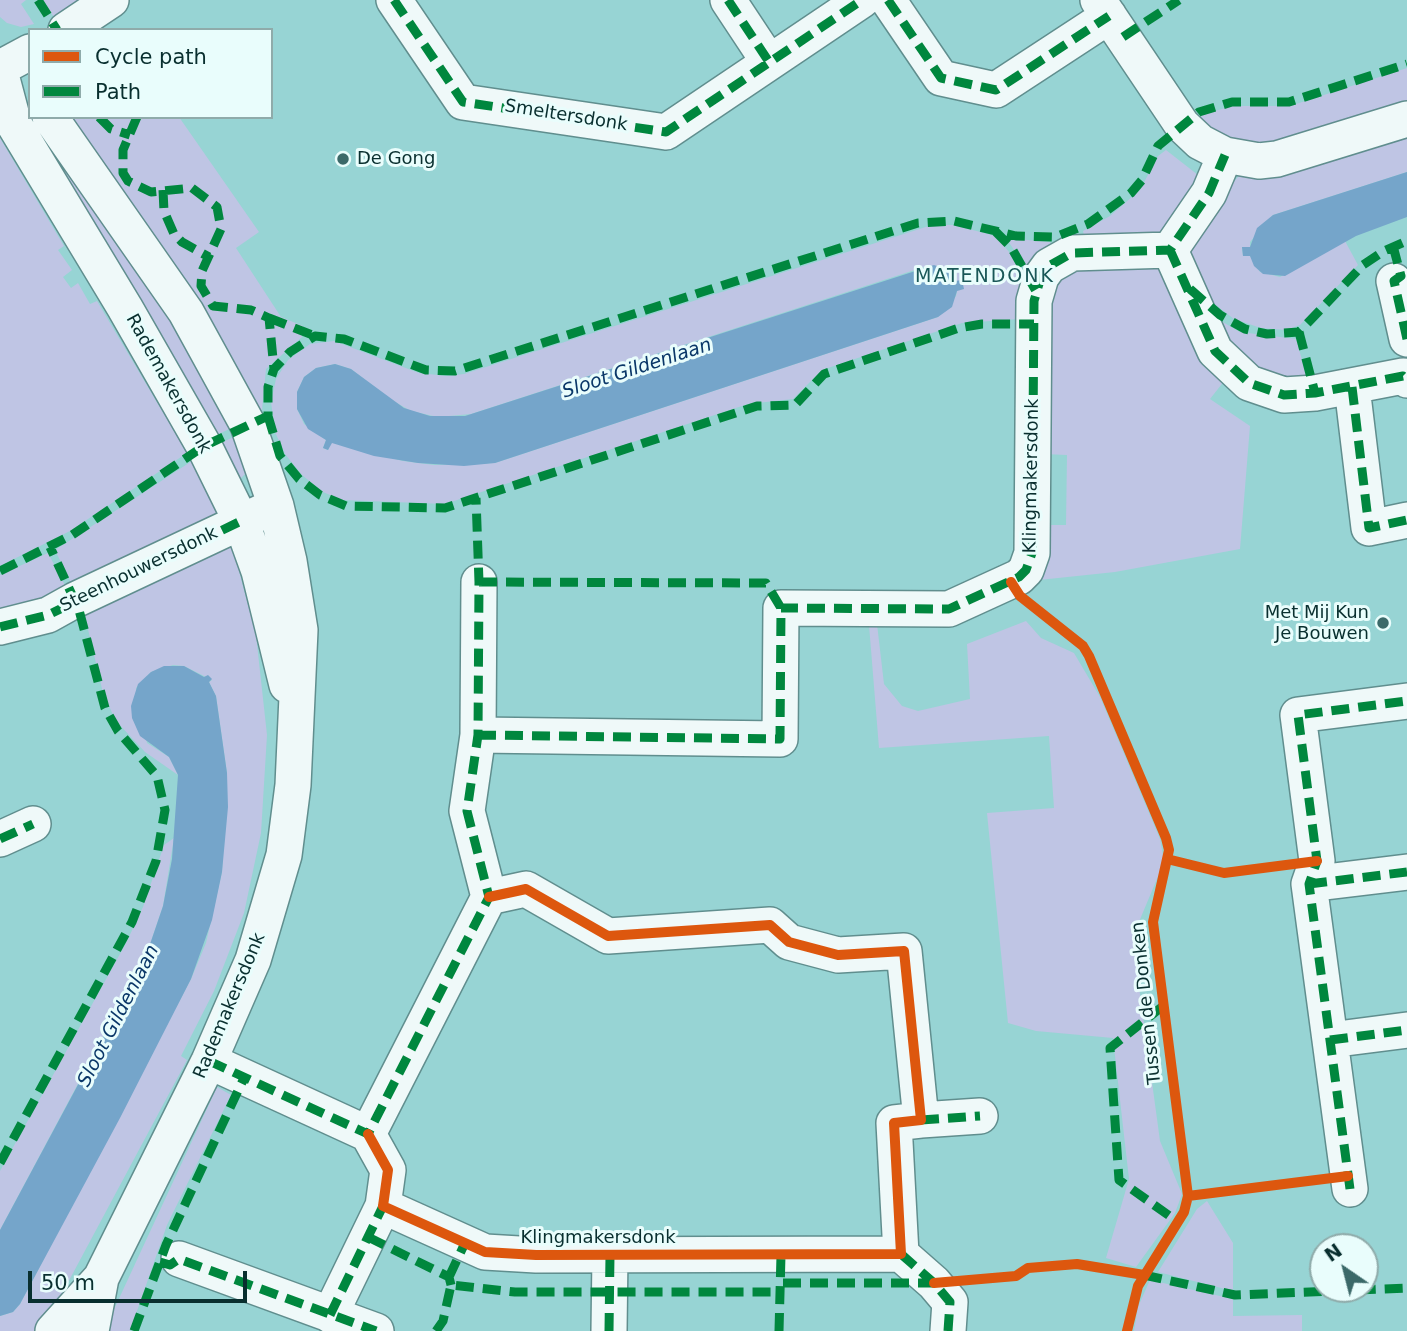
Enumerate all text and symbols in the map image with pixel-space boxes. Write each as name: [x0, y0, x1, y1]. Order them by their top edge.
legend: [28, 28, 273, 119]
text: Cycle path: [95, 45, 207, 69]
text: Path: [95, 80, 141, 104]
street label: Smeltersdonk: [503, 96, 629, 136]
place label: De Gong: [357, 148, 435, 170]
marker: De Gong: [335, 151, 351, 167]
district label: MATENDONK: [916, 266, 1054, 288]
street label: Rademakersdonk: [121, 310, 215, 458]
water label: Sloot Gildenlaan: [559, 334, 715, 404]
street label: Klingmakersdonk: [1020, 398, 1044, 554]
street label: Steenhouwersdonk: [57, 522, 221, 618]
place label: Met Mij Kun Je Bouwen: [1265, 602, 1369, 644]
marker: Met Mij Kun Je Bouwen: [1375, 615, 1391, 631]
street label: Tussen de Donken: [1128, 921, 1166, 1085]
street label: Rademakersdonk: [190, 930, 270, 1082]
water label: Sloot Gildenlaan: [73, 941, 165, 1091]
street label: Klingmakersdonk: [520, 1227, 676, 1249]
north arrow: [1309, 1233, 1379, 1303]
text: N: [1320, 1239, 1346, 1266]
scale bar: [32, 1258, 250, 1302]
text: 50 m: [41, 1271, 95, 1295]

